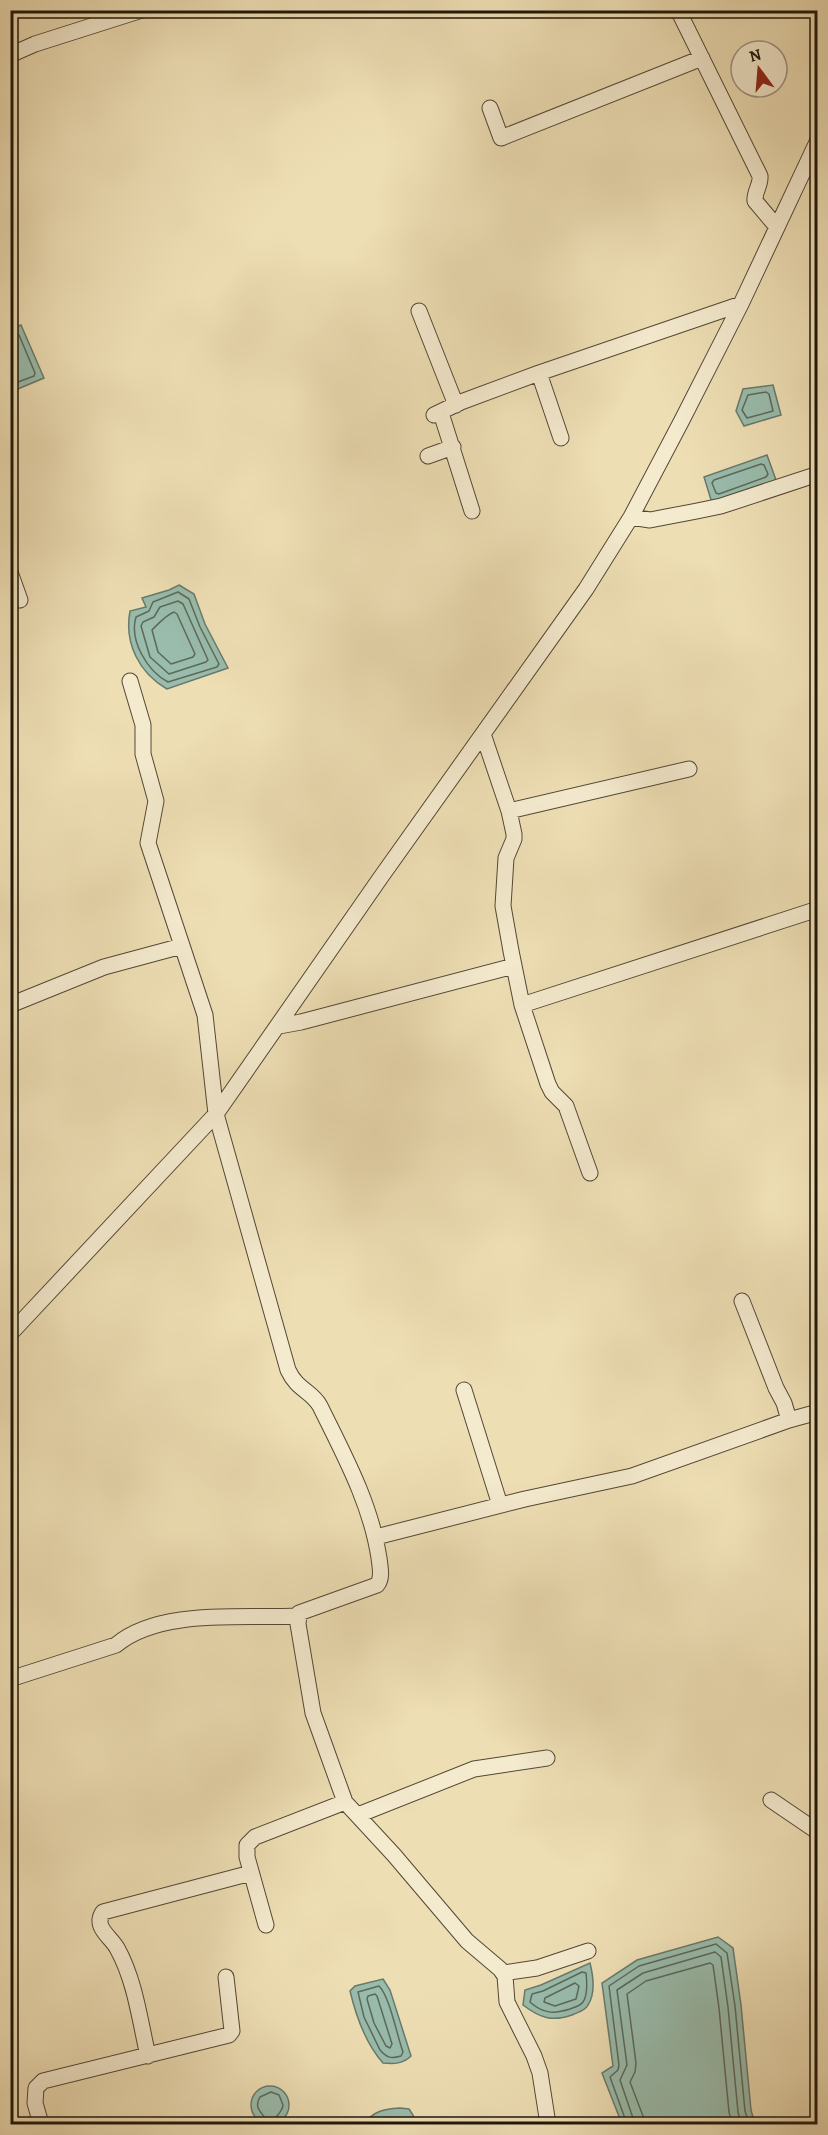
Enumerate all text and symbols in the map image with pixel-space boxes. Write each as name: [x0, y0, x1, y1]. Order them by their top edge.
north arrow: [729, 39, 789, 99]
text: N: [747, 43, 764, 68]

